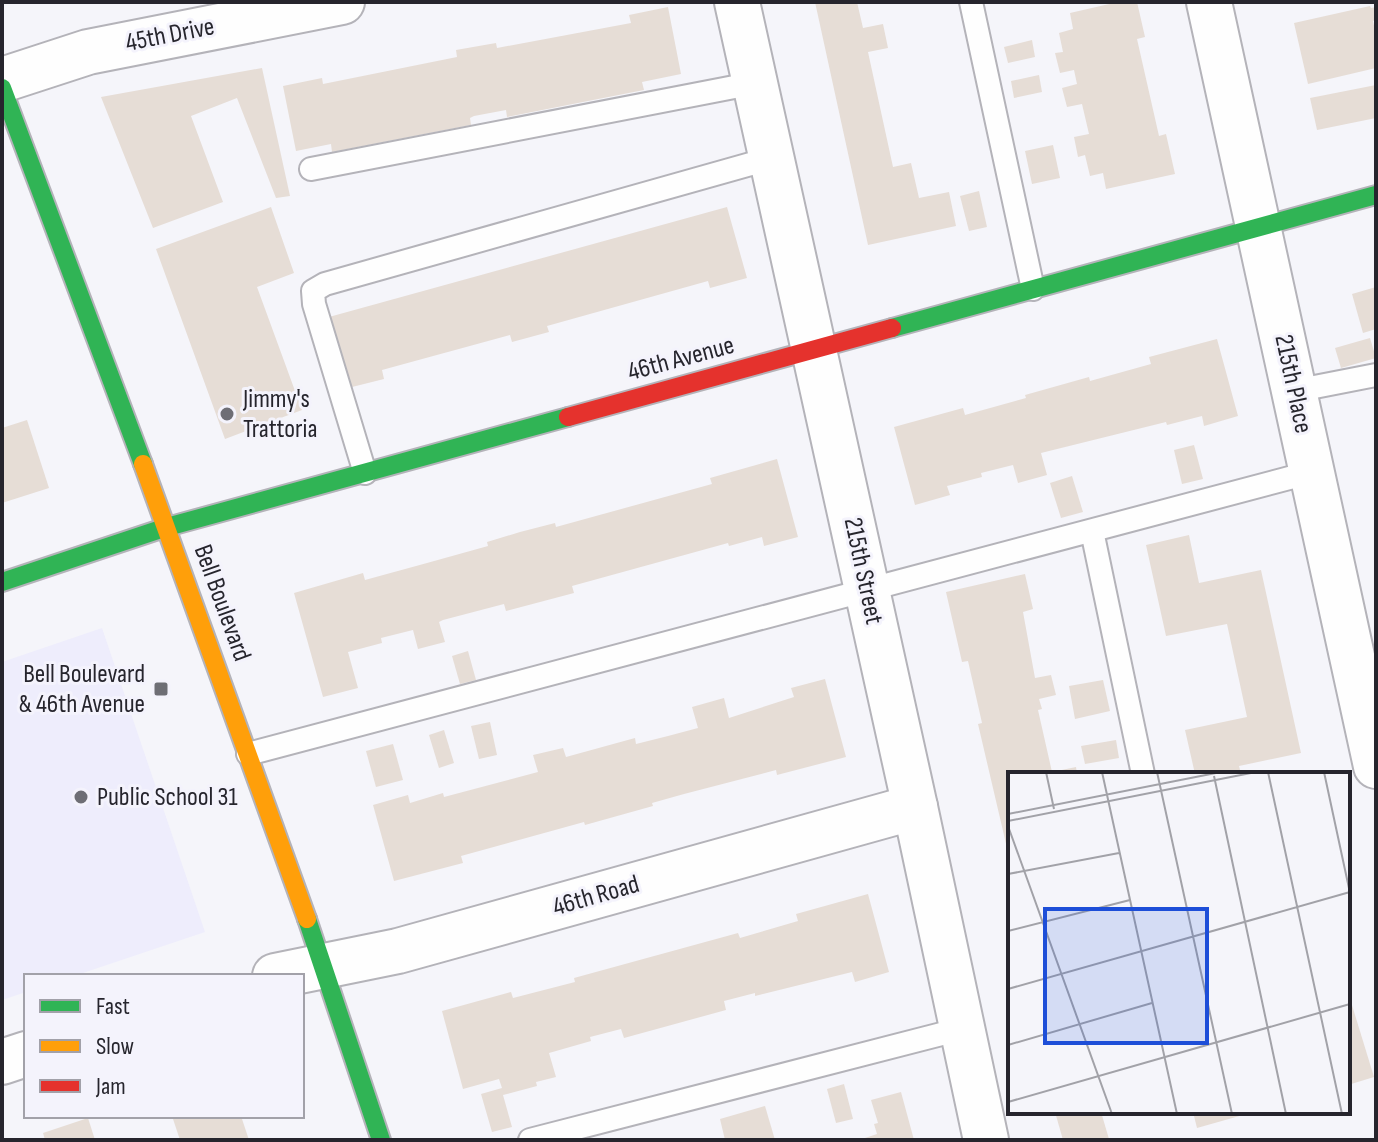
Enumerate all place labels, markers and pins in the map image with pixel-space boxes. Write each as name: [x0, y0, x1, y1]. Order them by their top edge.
place label: Jimmy's Trattoria: [242, 384, 317, 445]
marker: Jimmy's Trattoria: [218, 405, 236, 423]
place label: Bell Boulevard & 46th Avenue: [19, 659, 145, 720]
marker: Bell Boulevard & 46th Avenue: [152, 680, 170, 698]
place label: Public School 31: [97, 782, 238, 813]
marker: Public School 31: [72, 788, 90, 806]

